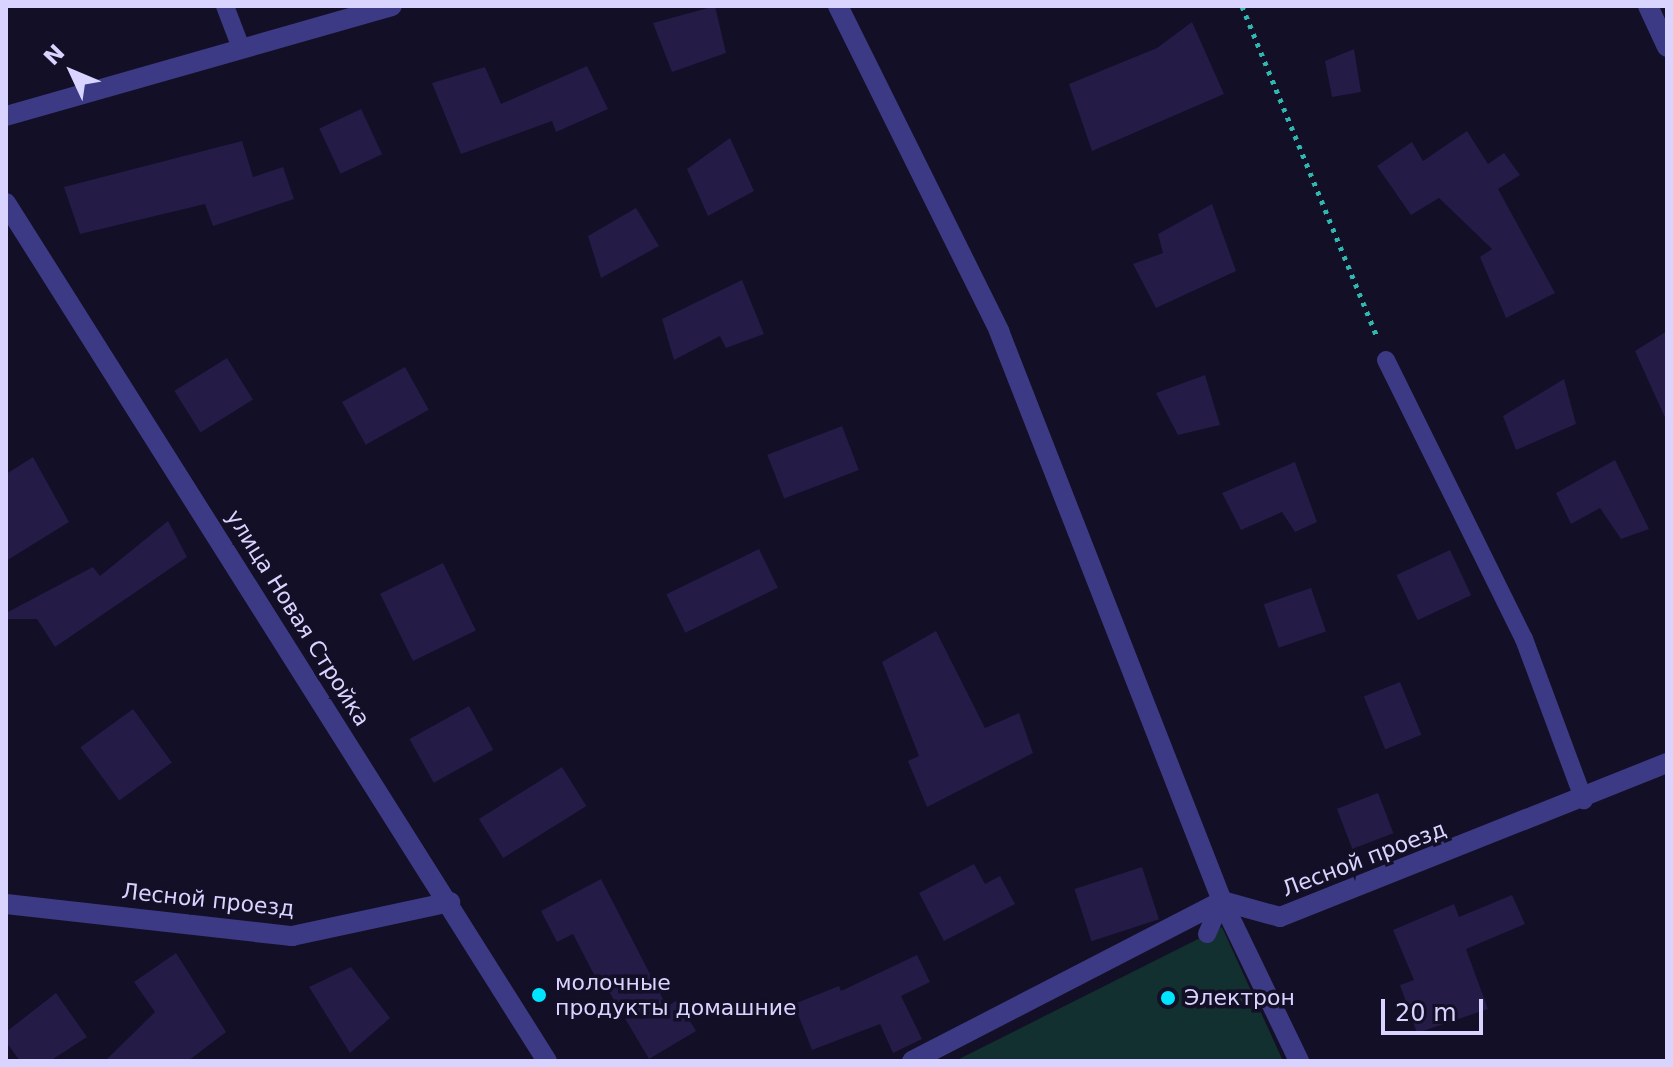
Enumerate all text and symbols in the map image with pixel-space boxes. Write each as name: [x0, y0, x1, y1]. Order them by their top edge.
north arrow: [32, 32, 112, 112]
text: N: [39, 40, 70, 70]
street label: улица Новая Стройка: [221, 505, 375, 731]
street label: Лесной проезд: [1278, 816, 1450, 902]
street label: Лесной проезд: [120, 878, 296, 922]
place label: молочные продукты домашние: [555, 969, 797, 1020]
scale bar: [1385, 983, 1487, 1033]
place label: Электрон: [1184, 985, 1295, 1011]
marker: молочные продукты домашние: [530, 986, 548, 1004]
marker: Электрон: [1159, 989, 1177, 1007]
text: 20 m: [1395, 999, 1457, 1027]

